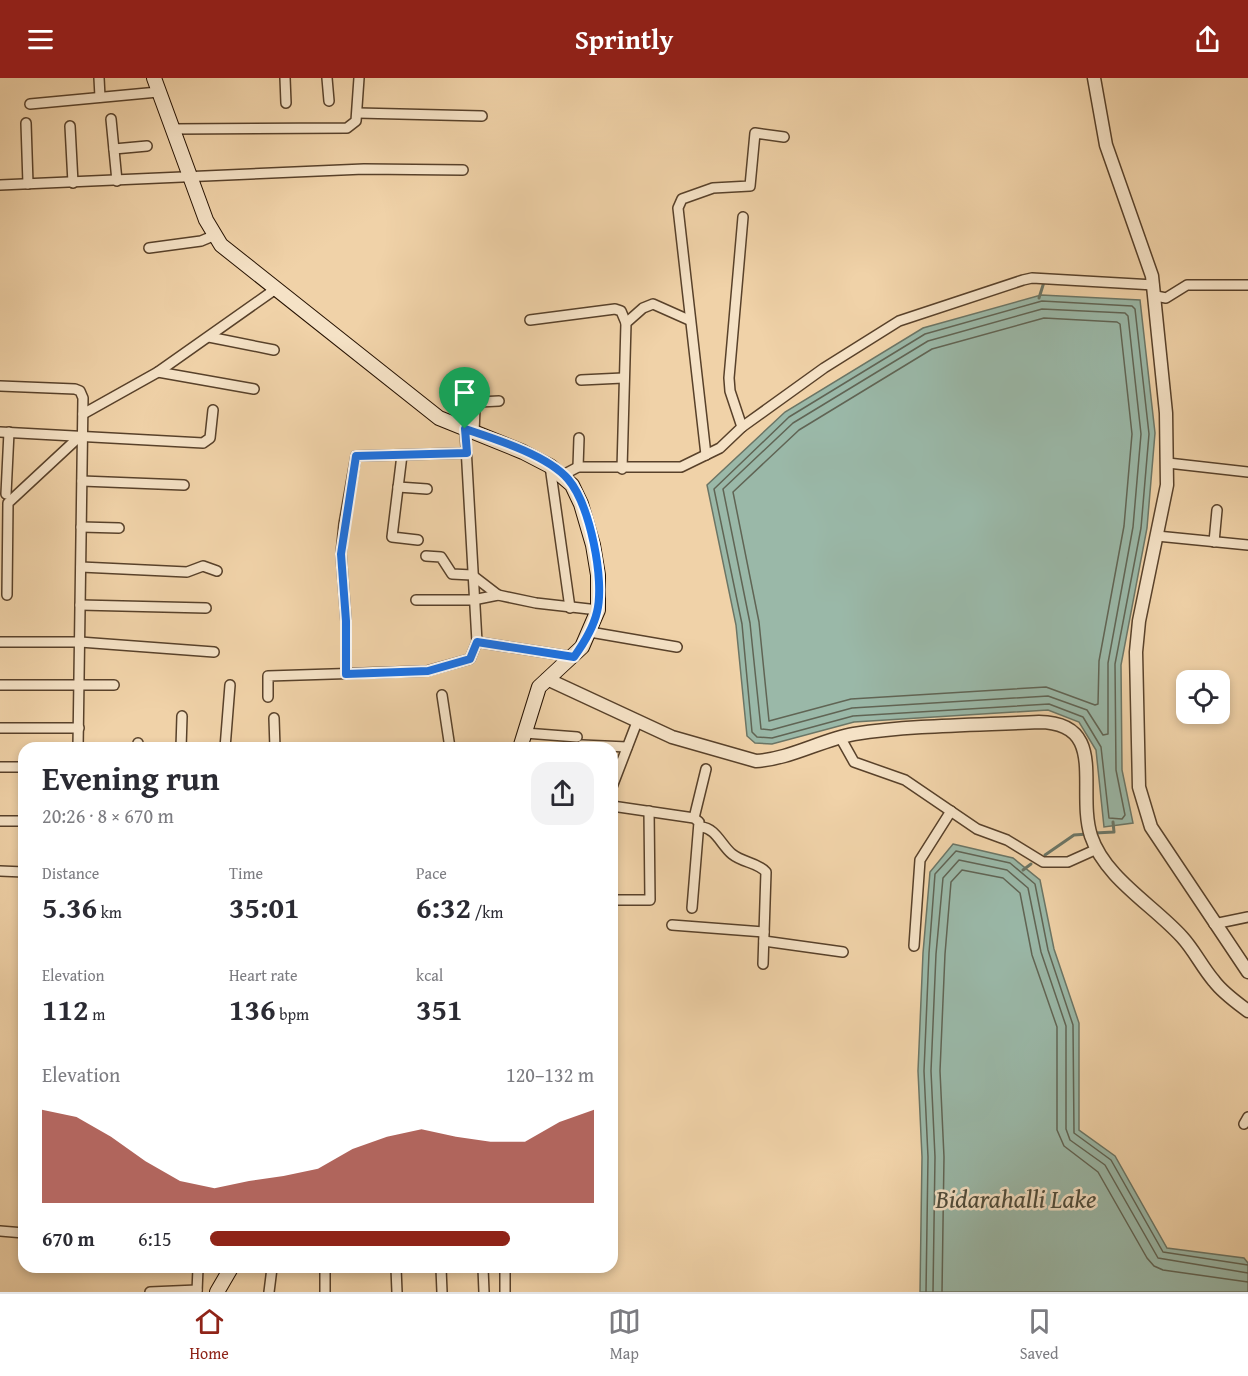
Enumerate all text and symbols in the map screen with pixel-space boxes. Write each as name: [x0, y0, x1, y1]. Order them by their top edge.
text: Sprintly: [575, 19, 673, 59]
icon: menu: [24, 23, 57, 56]
icon: share: [1191, 23, 1224, 56]
pin: [439, 367, 490, 429]
icon: arrive: [448, 376, 481, 409]
map controls: [1176, 670, 1230, 724]
button: locate: [1176, 670, 1230, 724]
text: Evening run: [42, 754, 219, 802]
button: share: [531, 762, 594, 825]
text: 20:26 · 8 × 670 m: [42, 801, 174, 830]
text: Distance: [42, 861, 99, 885]
text: Time: [229, 861, 263, 885]
text: Pace: [416, 861, 447, 885]
text: 5.36: [42, 885, 97, 929]
text: 35:01: [229, 885, 300, 929]
text: 6:32: [416, 885, 471, 929]
text: km: [97, 900, 122, 924]
text: /km: [471, 900, 503, 924]
text: Elevation: [42, 963, 105, 987]
text: Heart rate: [229, 963, 298, 987]
text: kcal: [416, 963, 443, 987]
text: 112: [42, 987, 89, 1031]
text: 136: [229, 987, 276, 1031]
text: 351: [416, 987, 463, 1031]
text: m: [89, 1002, 105, 1026]
text: bpm: [276, 1002, 309, 1026]
text: Elevation: [42, 1060, 120, 1089]
text: 120–132 m: [506, 1060, 594, 1089]
water label: Bidarahalli Lake: [934, 1179, 1097, 1218]
text: 670 m: [42, 1224, 95, 1253]
text: 6:15: [138, 1224, 172, 1253]
tab: Home: [189, 1305, 229, 1365]
tab: Map: [608, 1305, 641, 1365]
tab: Saved: [1020, 1305, 1059, 1365]

